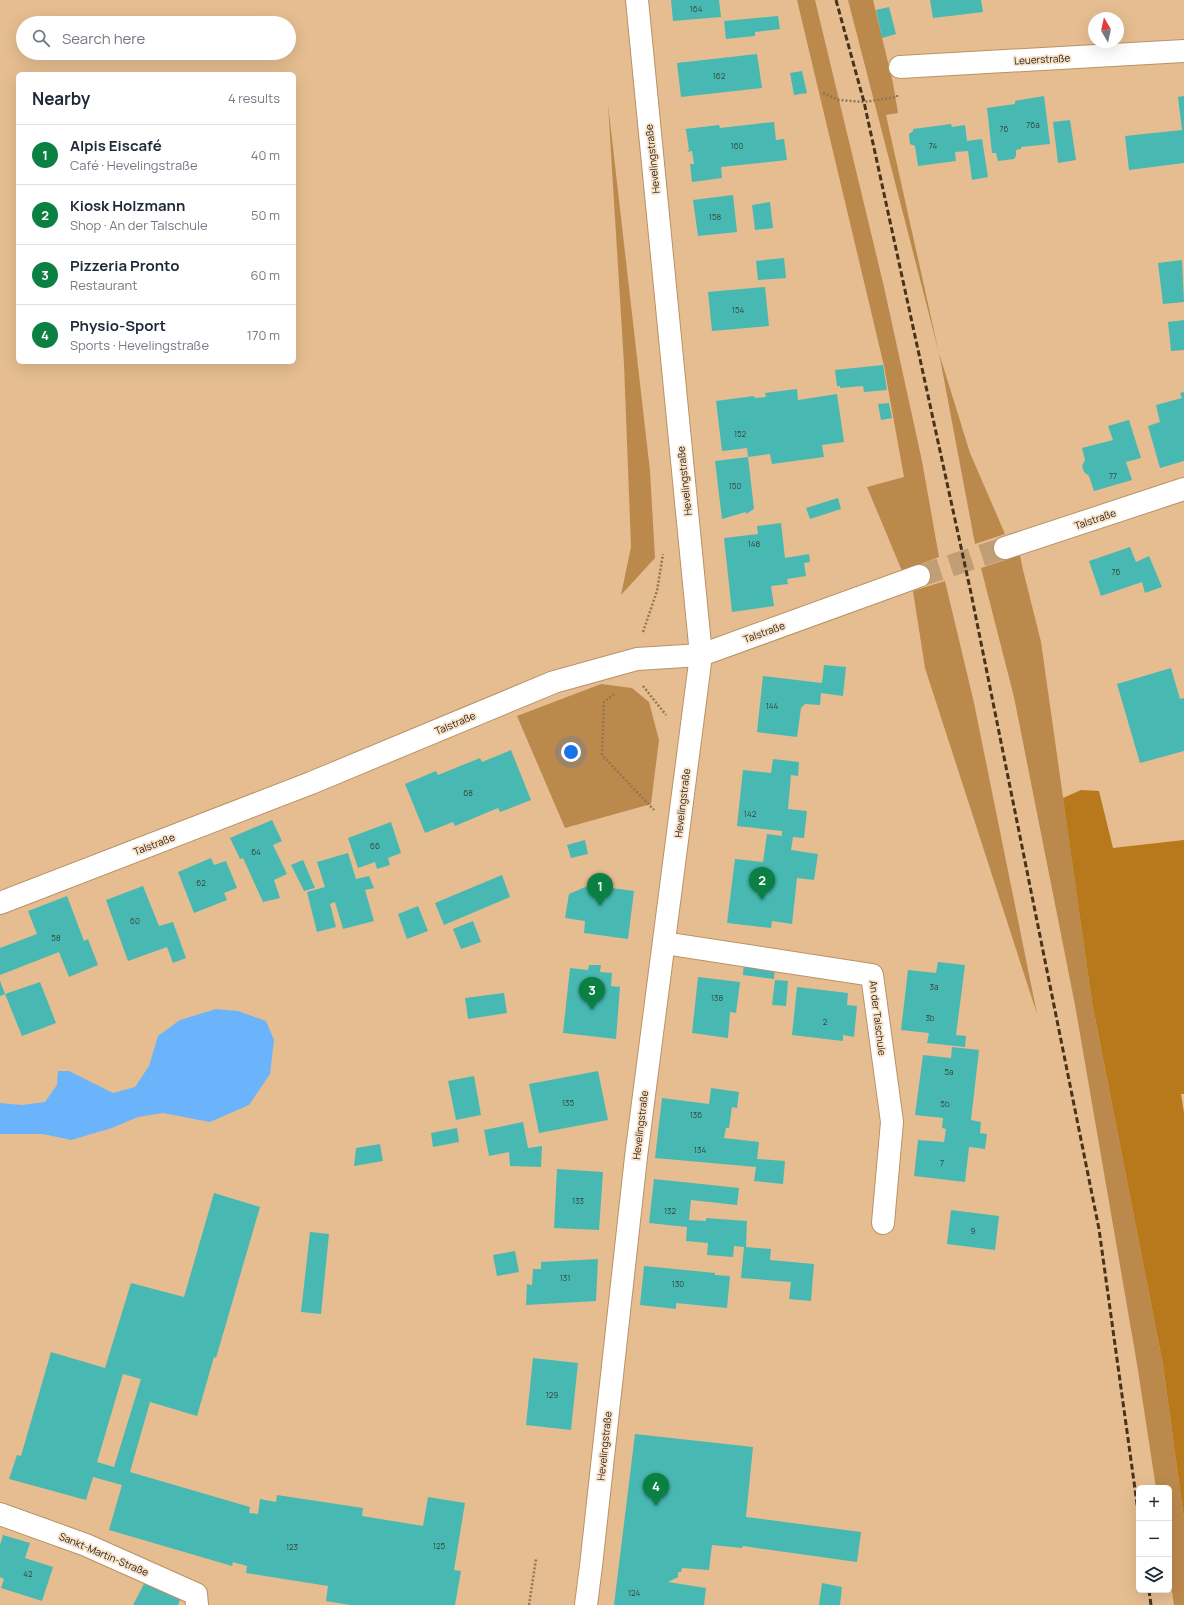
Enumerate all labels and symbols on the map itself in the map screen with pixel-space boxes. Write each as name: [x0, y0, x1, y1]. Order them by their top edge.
house number: 164: [690, 3, 703, 14]
north arrow: [1088, 12, 1124, 48]
street label: Leuerstraße: [1014, 51, 1071, 67]
house number: 162: [713, 70, 726, 81]
house number: 76a: [1026, 119, 1040, 130]
street label: Hevelingstraße: [641, 123, 663, 194]
house number: 76: [1000, 123, 1009, 134]
house number: 160: [731, 140, 744, 151]
house number: 74: [929, 140, 937, 151]
house number: 158: [709, 211, 722, 222]
house number: 154: [732, 304, 745, 315]
house number: 152: [734, 428, 746, 439]
street label: Hevelingstraße: [673, 445, 695, 516]
house number: 77: [1109, 470, 1117, 481]
house number: 150: [729, 480, 741, 491]
street label: Talstraße: [1072, 505, 1118, 533]
house number: 148: [748, 538, 761, 549]
house number: 76: [1112, 566, 1121, 577]
street label: Talstraße: [741, 618, 787, 646]
house number: 144: [766, 700, 779, 711]
street label: Talstraße: [432, 708, 478, 738]
your location: [561, 742, 581, 762]
street label: Hevelingstraße: [671, 767, 693, 838]
house number: 68: [463, 787, 473, 798]
house number: 142: [744, 808, 757, 819]
street label: Talstraße: [131, 830, 177, 858]
house number: 66: [370, 840, 380, 851]
house number: 64: [251, 846, 261, 857]
pin: 2: [749, 867, 775, 900]
pin: 1: [587, 873, 613, 906]
house number: 62: [196, 877, 206, 888]
house number: 60: [130, 915, 140, 926]
house number: 58: [51, 932, 61, 943]
pin: 3: [579, 977, 605, 1010]
street label: An der Talschule: [866, 980, 890, 1057]
house number: 3a: [930, 981, 938, 992]
house number: 138: [711, 992, 723, 1003]
house number: 3b: [925, 1012, 935, 1023]
house number: 2: [823, 1016, 828, 1027]
house number: 5a: [944, 1066, 954, 1077]
street label: Hevelingstraße: [629, 1089, 651, 1160]
house number: 135: [562, 1097, 574, 1108]
house number: 5b: [940, 1098, 950, 1109]
house number: 136: [690, 1109, 702, 1120]
house number: 134: [694, 1144, 706, 1155]
house number: 7: [940, 1157, 944, 1168]
house number: 133: [572, 1195, 584, 1206]
house number: 132: [664, 1205, 676, 1216]
house number: 9: [971, 1225, 976, 1236]
house number: 131: [560, 1272, 570, 1283]
house number: 130: [672, 1278, 684, 1289]
house number: 129: [546, 1389, 558, 1400]
street label: Hevelingstraße: [593, 1410, 615, 1481]
pin: 4: [643, 1473, 669, 1506]
street label: Sankt-Martin-Straße: [57, 1529, 151, 1579]
house number: 125: [433, 1540, 446, 1551]
house number: 123: [286, 1541, 298, 1552]
house number: 42: [23, 1568, 33, 1579]
house number: 124: [628, 1587, 640, 1598]

